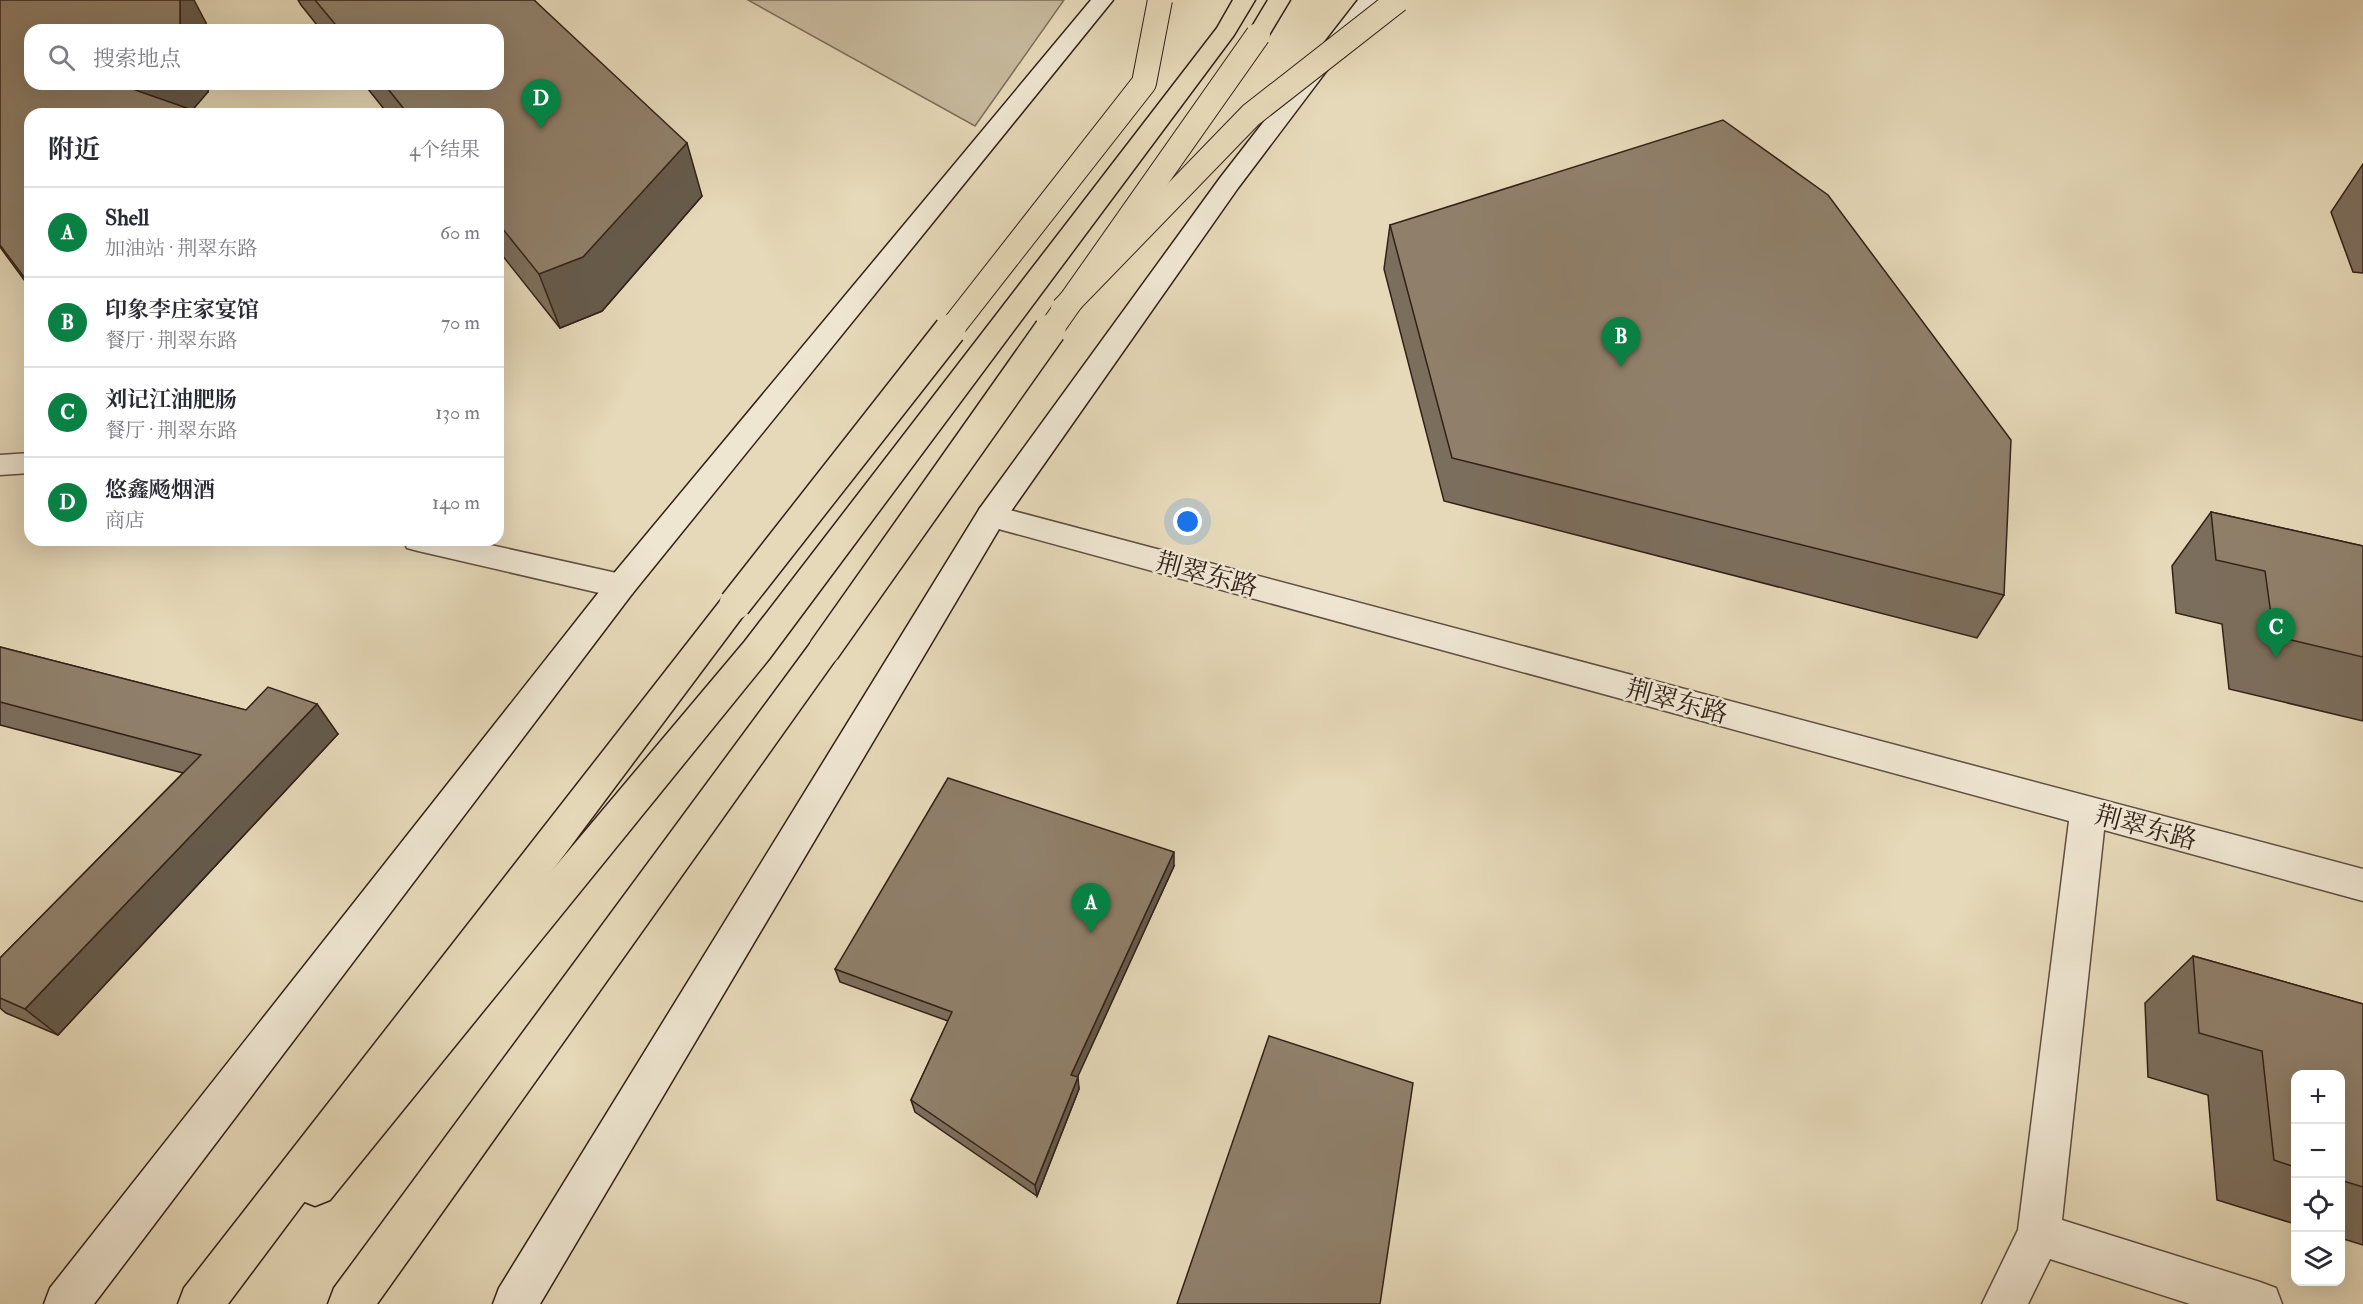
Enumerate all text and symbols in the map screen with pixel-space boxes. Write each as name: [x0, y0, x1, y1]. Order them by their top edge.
search box: [24, 24, 504, 90]
icon: search: [45, 41, 78, 74]
text: 搜索地点: [93, 45, 181, 73]
pin: D: [522, 80, 560, 129]
text: 附近: [48, 134, 100, 166]
text: 4个结果: [409, 137, 480, 162]
text: Shell: [105, 204, 149, 232]
text: A: [61, 220, 74, 245]
text: 60 m: [440, 220, 480, 245]
text: 加油站 · 荆翠东路: [105, 236, 257, 261]
text: 印象李庄家宴馆: [105, 296, 259, 324]
text: B: [61, 310, 74, 335]
text: 70 m: [441, 310, 480, 335]
pin: B: [1602, 318, 1640, 367]
text: 餐厅 · 荆翠东路: [105, 328, 237, 353]
text: 刘记江油肥肠: [105, 386, 237, 414]
text: C: [60, 400, 75, 425]
text: 130 m: [435, 400, 480, 425]
text: 餐厅 · 荆翠东路: [105, 418, 237, 443]
text: 悠鑫飏烟酒: [105, 476, 215, 504]
text: D: [59, 490, 76, 515]
text: 140 m: [432, 490, 480, 515]
your location: [1173, 507, 1202, 536]
text: 商店: [105, 508, 145, 533]
street label: 荆翠东路: [1152, 546, 1261, 604]
pin: C: [2256, 608, 2296, 658]
street label: 荆翠东路: [1622, 673, 1731, 731]
street label: 荆翠东路: [2091, 799, 2200, 857]
pin: A: [1072, 884, 1110, 933]
map controls: [2291, 1070, 2345, 1286]
button: +: [2291, 1070, 2345, 1124]
button: −: [2291, 1124, 2345, 1178]
button: locate: [2291, 1178, 2345, 1232]
button: layers: [2291, 1232, 2345, 1286]

